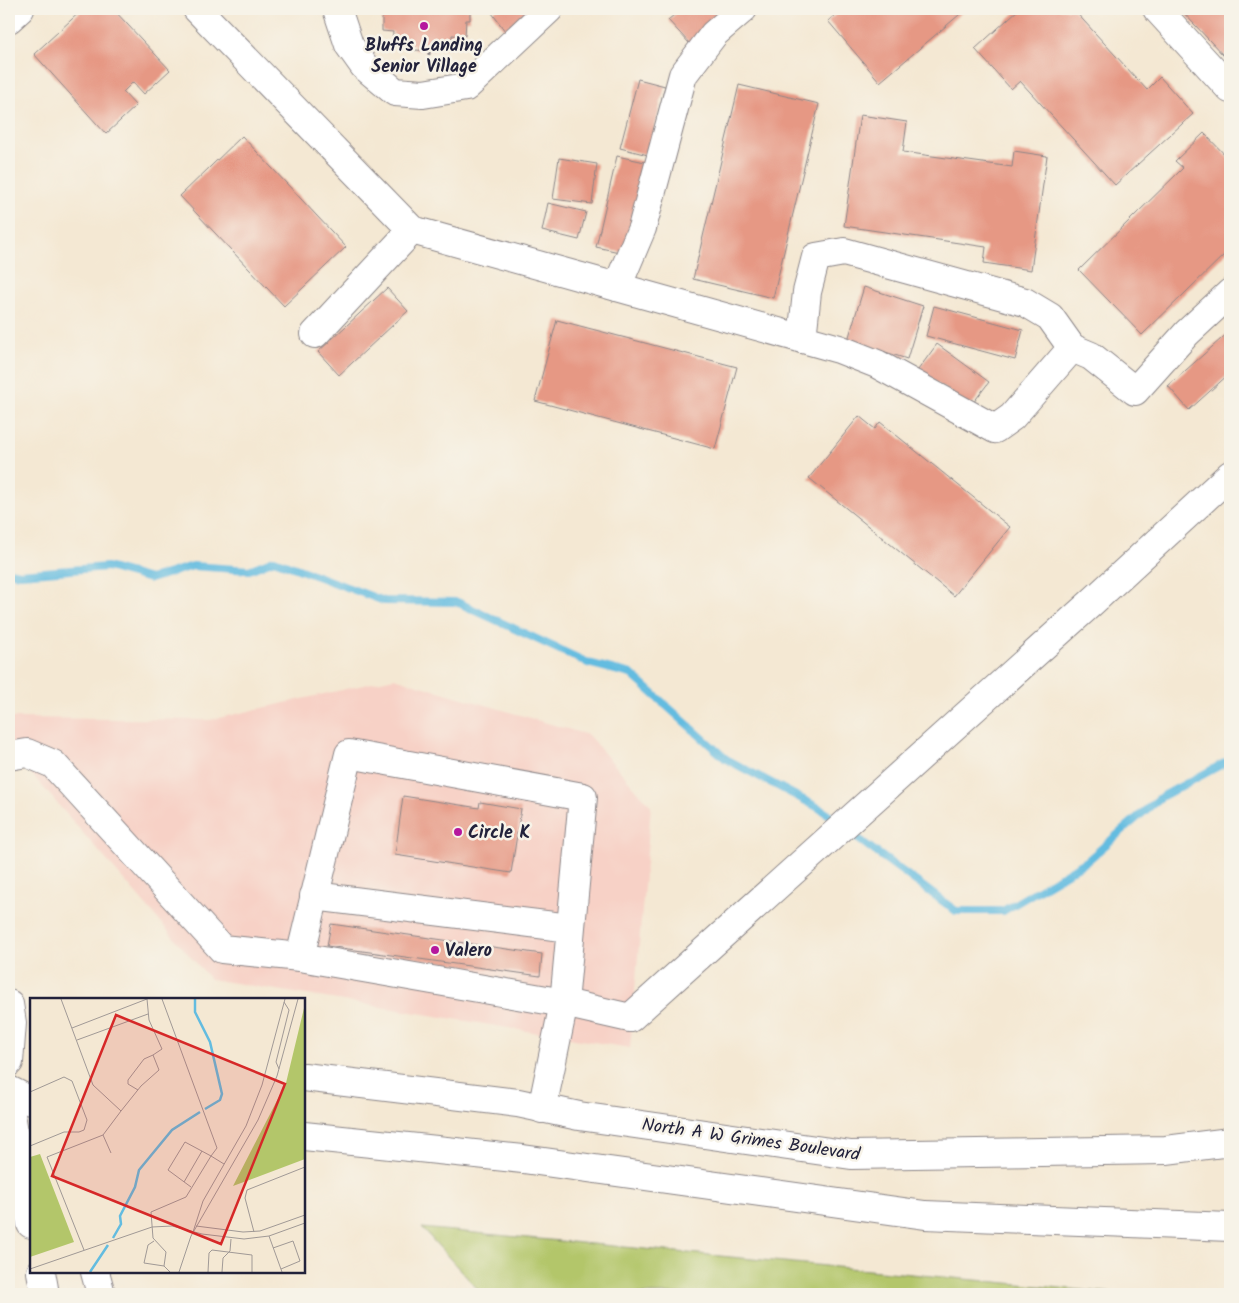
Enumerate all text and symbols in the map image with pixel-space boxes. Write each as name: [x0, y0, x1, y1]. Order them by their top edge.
marker: Bluffs Landing Senior Village: [418, 20, 430, 32]
place label: Bluffs Landing Senior Village: [365, 32, 483, 82]
place label: Circle K: [468, 819, 531, 848]
marker: Circle K: [452, 826, 464, 838]
place label: Valero: [445, 937, 492, 966]
marker: Valero: [429, 944, 441, 956]
inset map: [30, 998, 305, 1273]
street label: North A W Grimes Boulevard: [640, 1111, 863, 1170]

